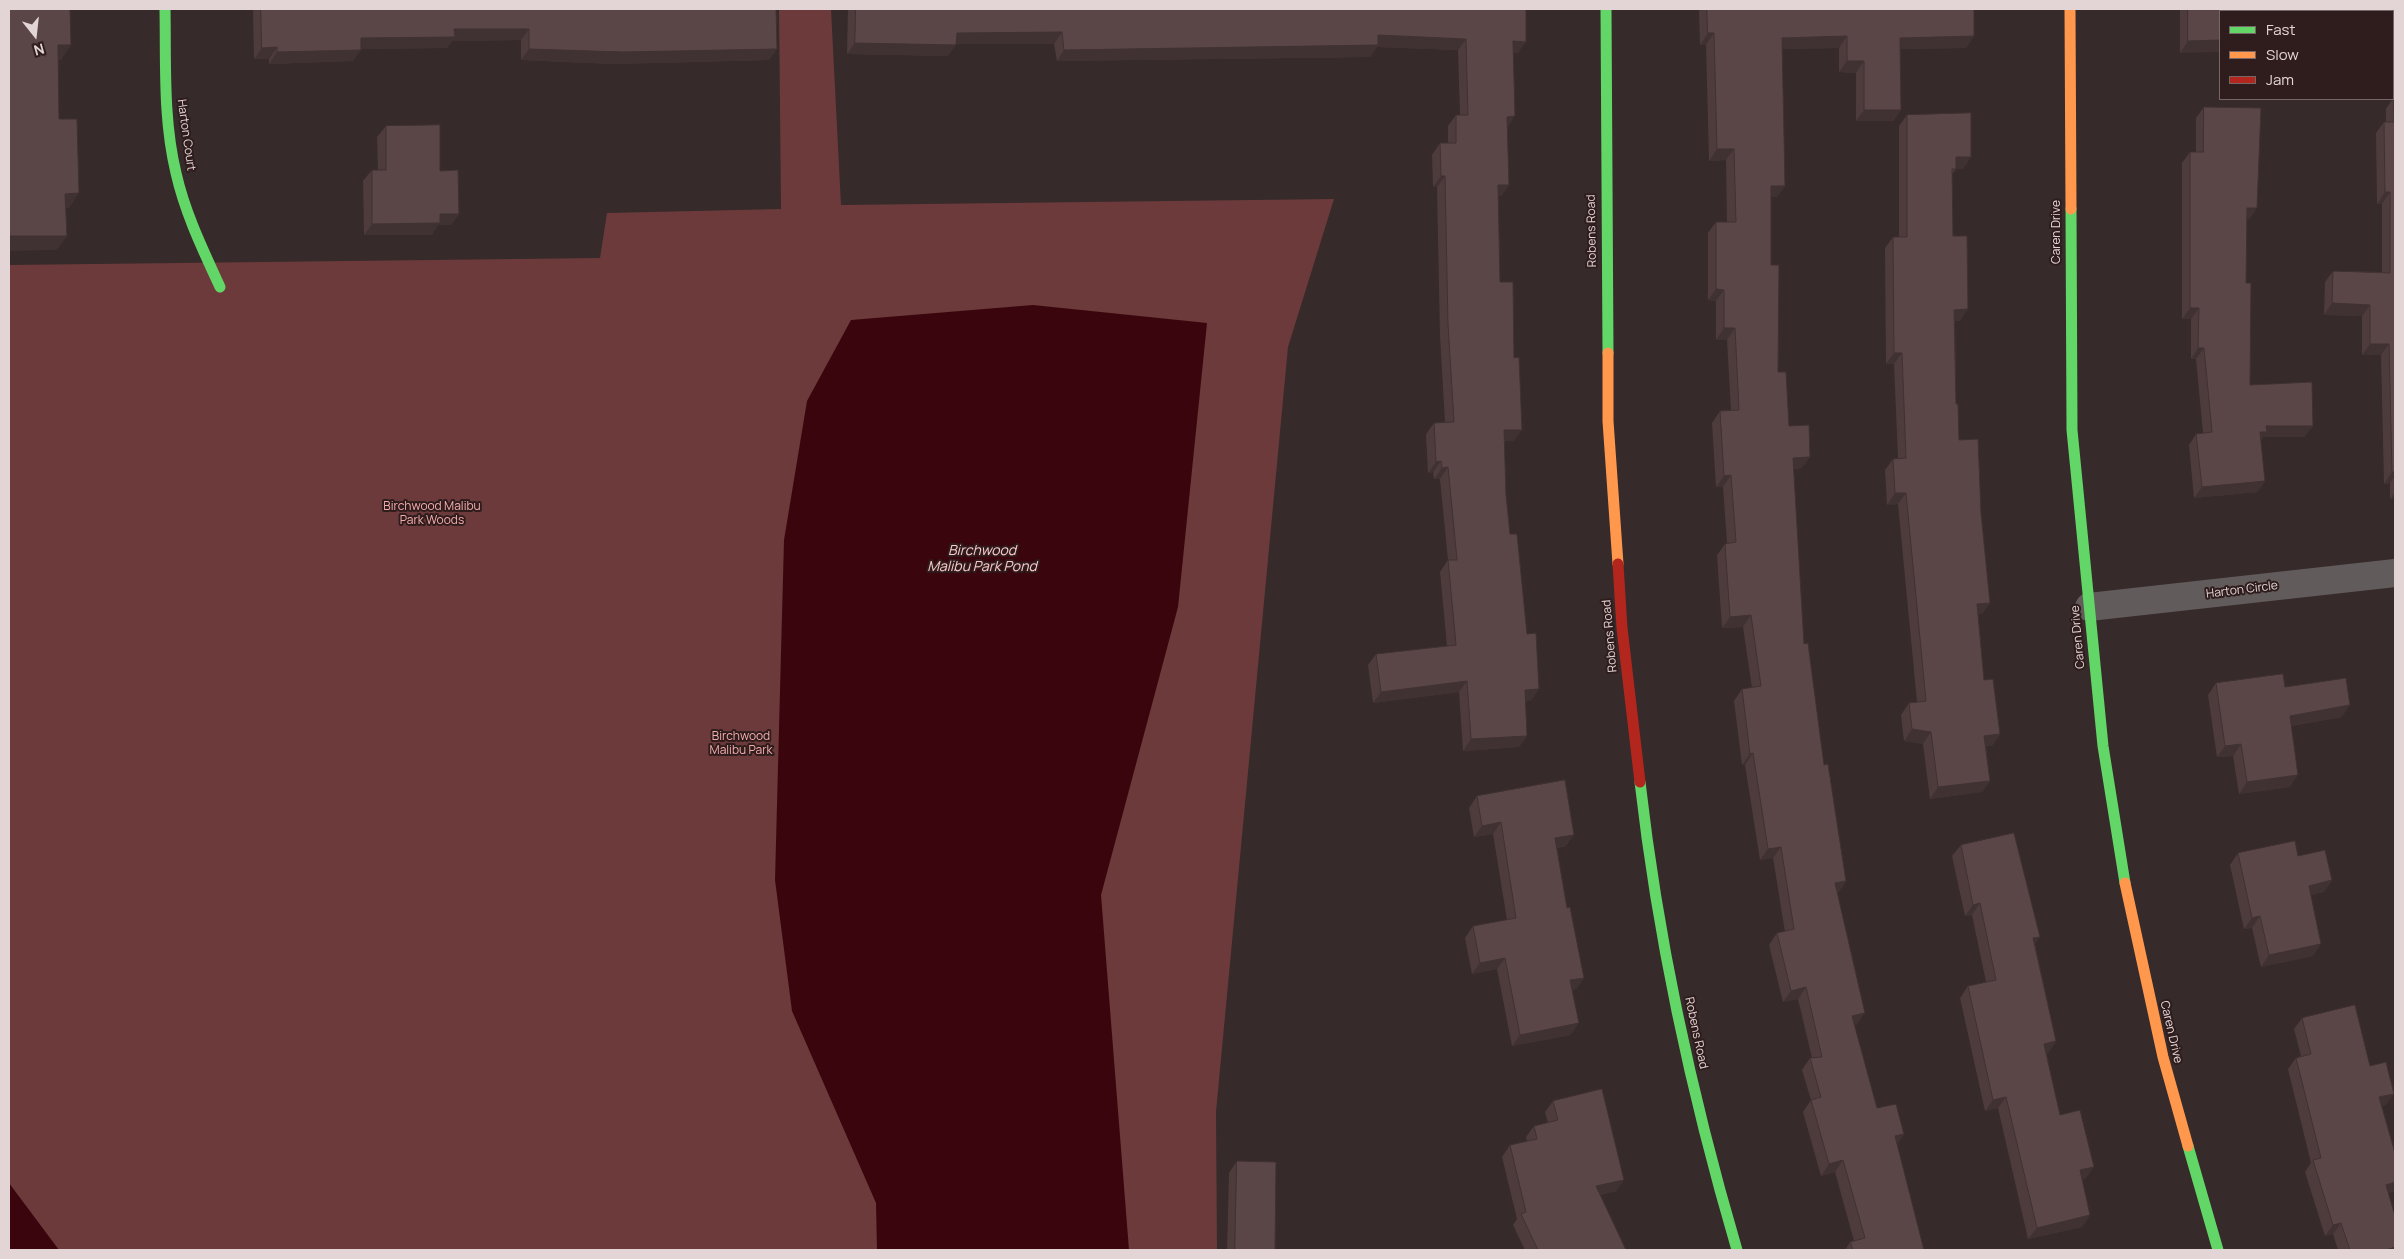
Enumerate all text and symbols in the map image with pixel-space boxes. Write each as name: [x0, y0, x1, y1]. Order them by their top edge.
north arrow: [10, 10, 60, 60]
legend: [2219, 10, 2394, 100]
text: Fast: [2266, 19, 2295, 40]
text: N: [32, 39, 47, 60]
text: Slow: [2266, 44, 2299, 65]
text: Jam: [2266, 69, 2294, 90]
street label: Harton Court: [174, 98, 198, 172]
street label: Robens Road: [1584, 194, 1600, 268]
street label: Caren Drive: [2050, 200, 2064, 264]
park label: Birchwood Malibu Park Woods: [383, 500, 481, 528]
water label: Birchwood Malibu Park Pond: [927, 543, 1037, 576]
street label: Harton Circle: [2205, 578, 2279, 602]
street label: Robens Road: [1600, 599, 1620, 673]
street label: Caren Drive: [2068, 605, 2088, 669]
park label: Birchwood Malibu Park: [710, 730, 772, 758]
street label: Robens Road: [1681, 996, 1711, 1070]
street label: Caren Drive: [2157, 999, 2185, 1065]

